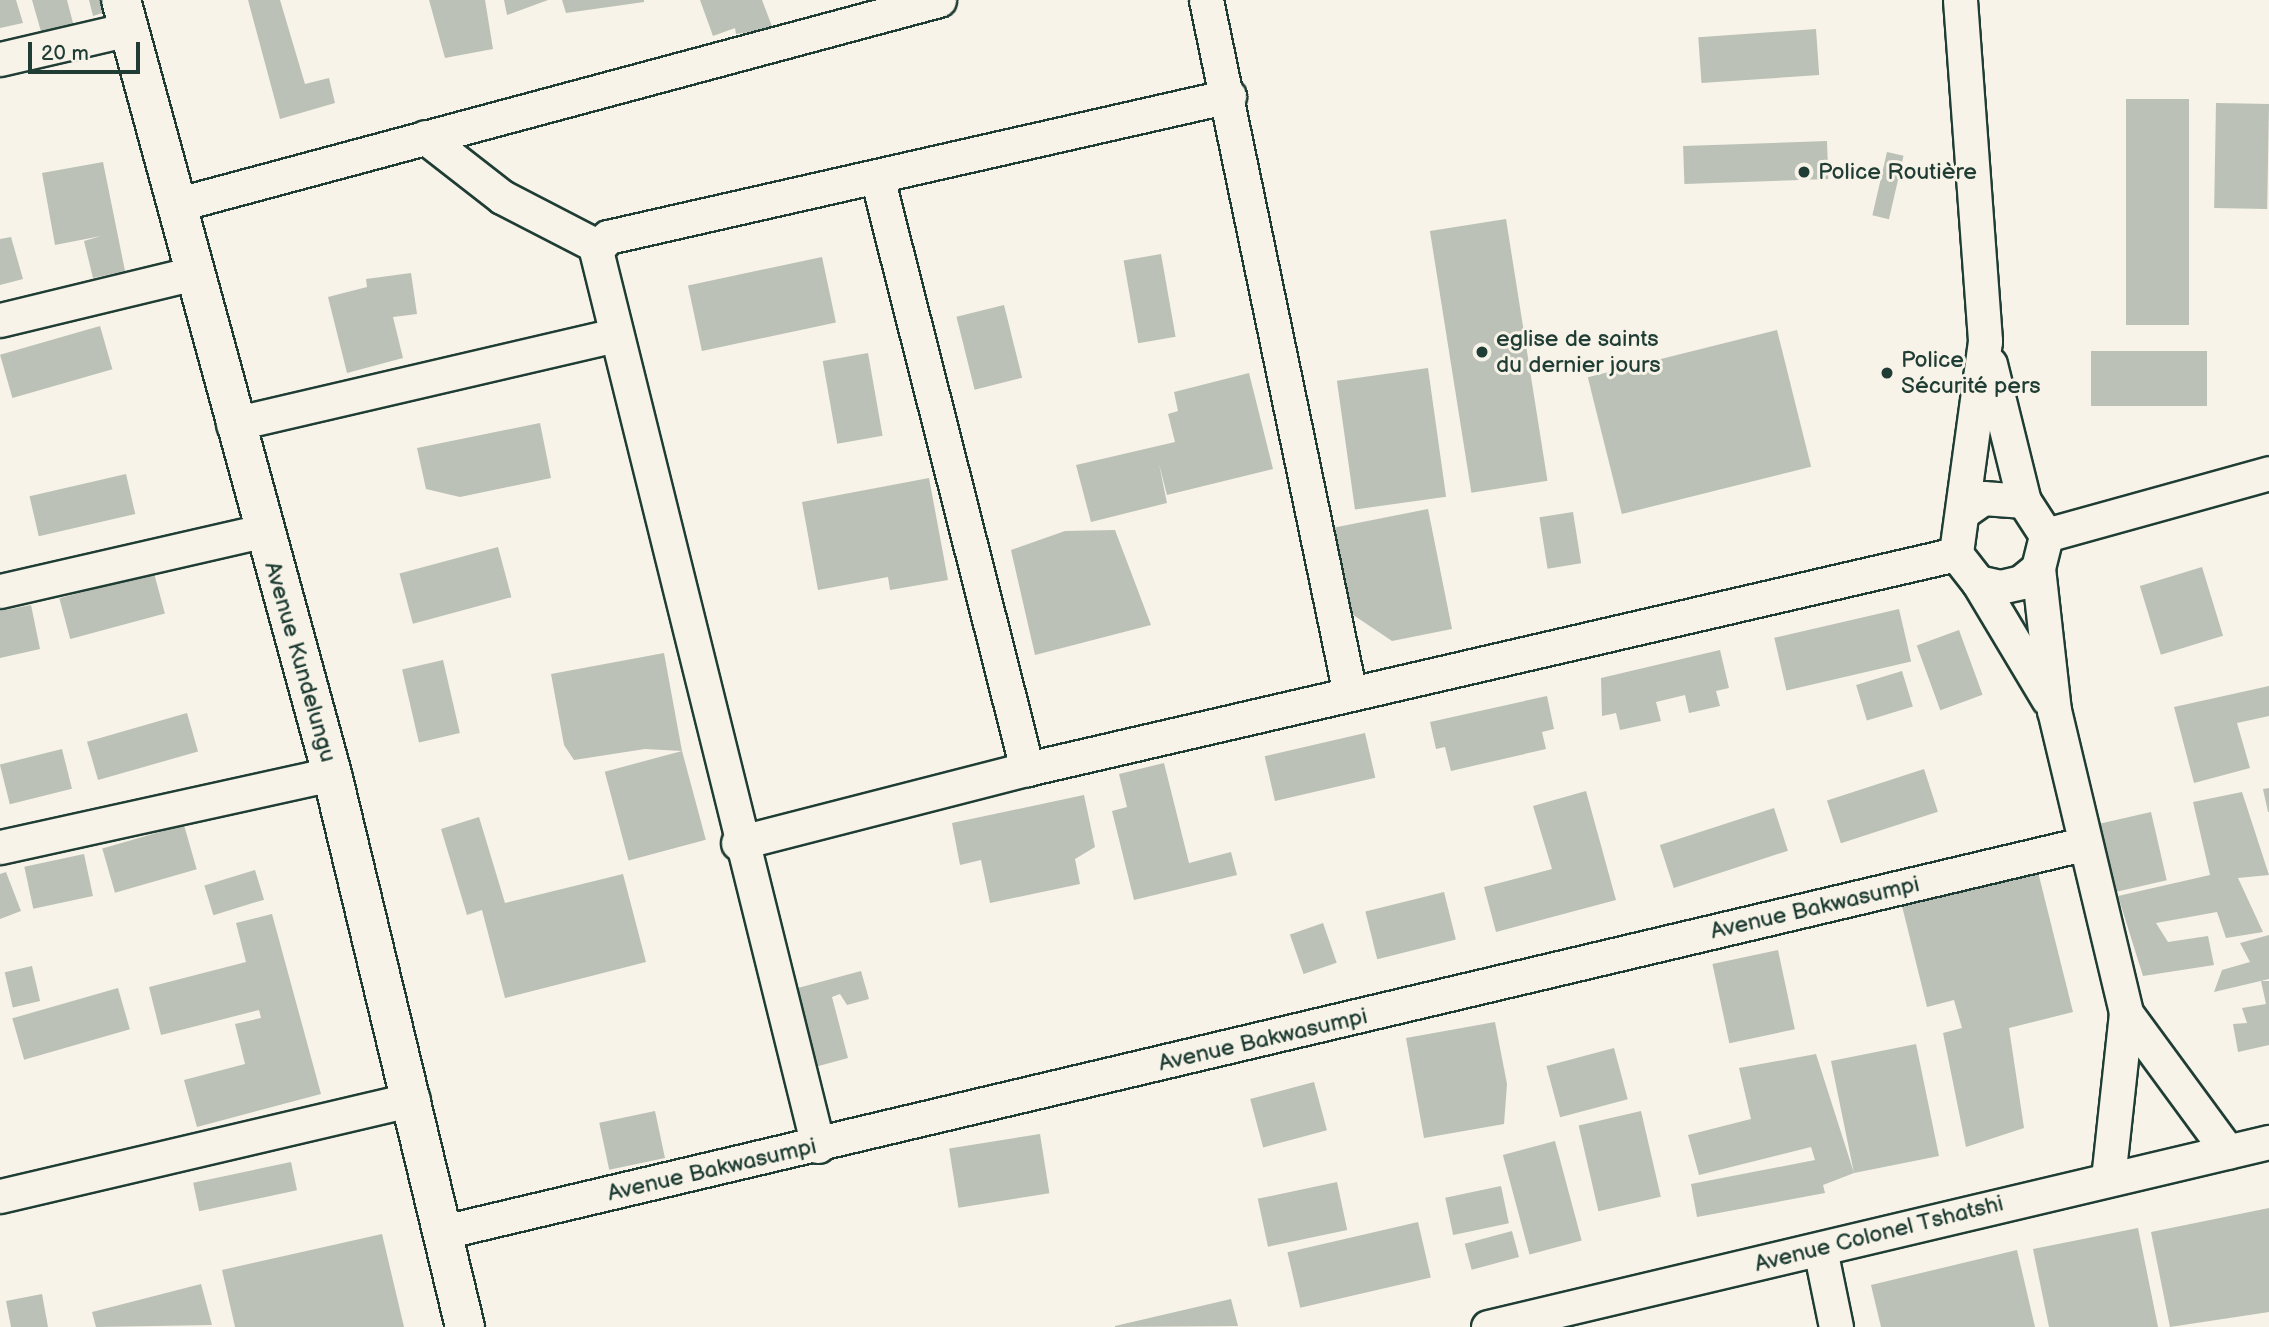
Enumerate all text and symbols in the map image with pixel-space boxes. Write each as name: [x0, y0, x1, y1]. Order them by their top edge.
scale bar: [32, 28, 144, 72]
text: 20 m: [41, 41, 89, 66]
place label: Police Routière: [1818, 158, 1977, 186]
marker: Police Routière: [1796, 164, 1812, 180]
place label: eglise de saints du dernier jours: [1496, 325, 1661, 379]
marker: eglise de saints du dernier jours: [1474, 344, 1490, 360]
place label: Police Sécurité pers: [1901, 346, 2041, 400]
marker: Police Sécurité pers: [1879, 365, 1895, 381]
street label: Avenue Kundelungu: [258, 559, 342, 765]
street label: Avenue Bakwasumpi: [1708, 871, 1922, 945]
street label: Avenue Bakwasumpi: [1156, 1003, 1370, 1077]
street label: Avenue Bakwasumpi: [605, 1133, 819, 1207]
street label: Avenue Colonel Tshatshi: [1751, 1190, 2007, 1278]

